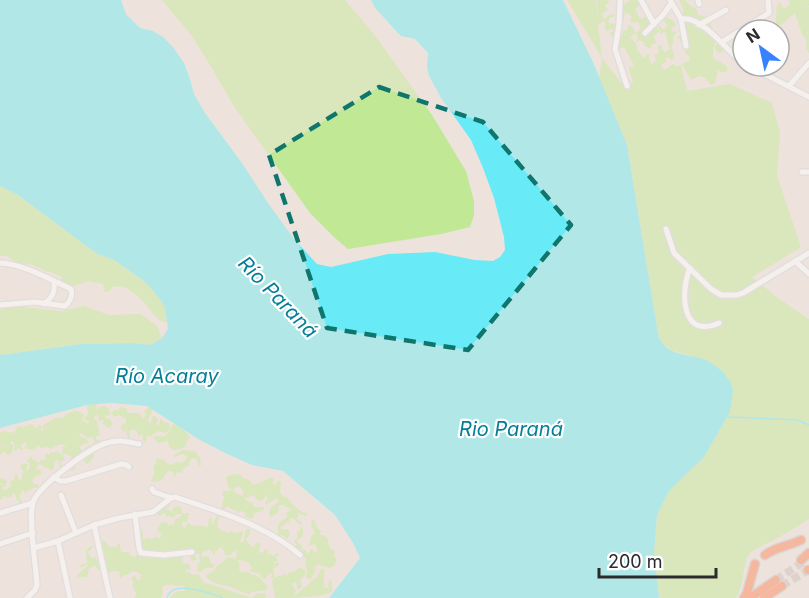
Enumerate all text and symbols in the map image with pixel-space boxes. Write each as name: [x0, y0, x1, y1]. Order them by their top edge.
north arrow: [731, 18, 791, 78]
text: N: [742, 24, 763, 47]
water label: Río Paraná: [233, 251, 323, 343]
water label: Río Acaray: [115, 364, 219, 388]
water label: Rio Paraná: [459, 417, 563, 441]
scale bar: [599, 541, 716, 579]
text: 200 m: [608, 551, 663, 572]

